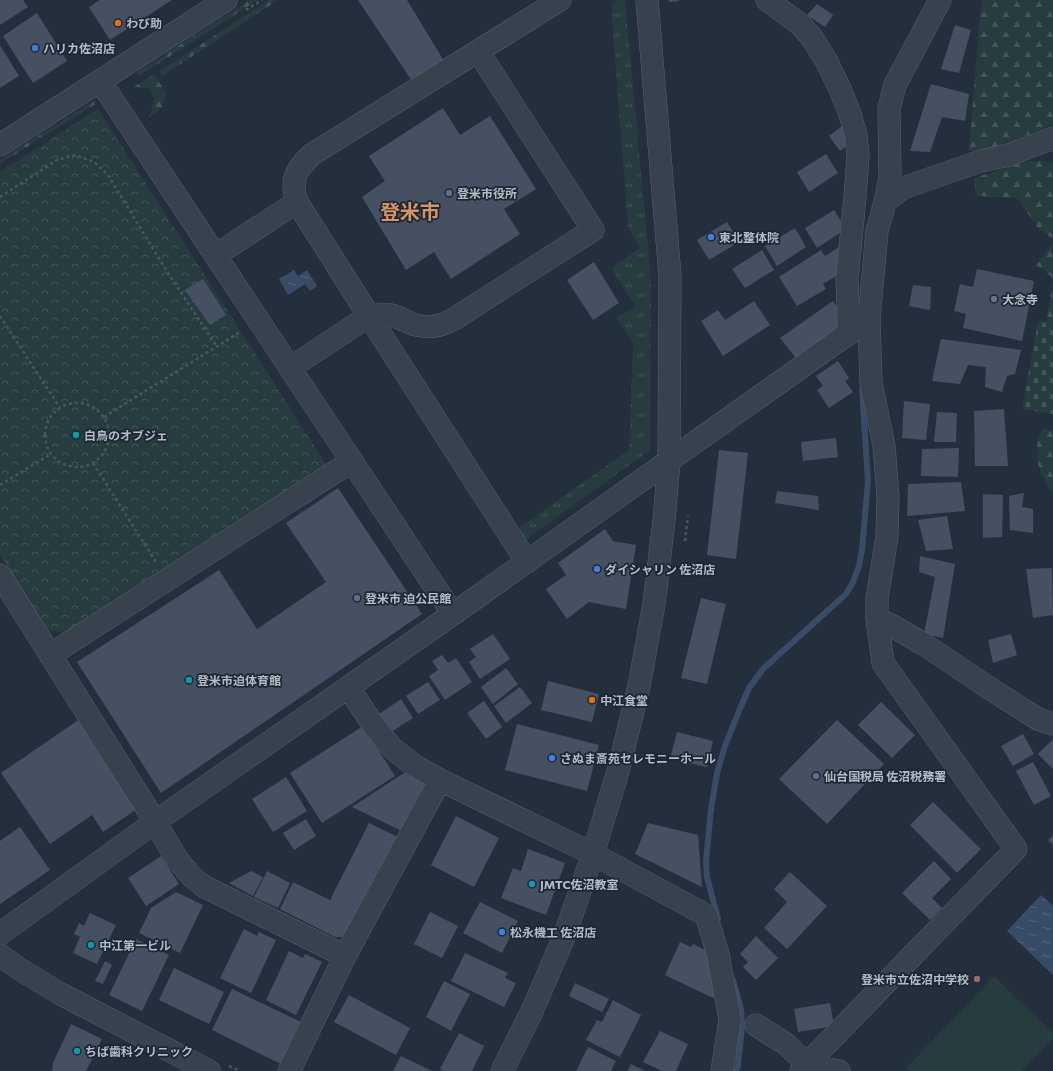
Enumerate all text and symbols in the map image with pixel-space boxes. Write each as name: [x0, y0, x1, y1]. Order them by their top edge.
place label: わび助: [126, 16, 162, 30]
marker: わび助: [113, 18, 123, 28]
place label: ハリカ佐沼店: [43, 41, 115, 55]
marker: ハリカ佐沼店: [30, 43, 40, 53]
place label: 登米市役所: [457, 186, 517, 200]
marker: 登米市役所: [444, 188, 454, 198]
district label: 登米市: [380, 199, 440, 223]
place label: 東北整体院: [719, 230, 779, 244]
marker: 東北整体院: [706, 232, 716, 242]
place label: 大念寺: [1002, 292, 1038, 306]
marker: 大念寺: [989, 294, 999, 304]
place label: 白鳥のオブジェ: [84, 428, 168, 442]
marker: 白鳥のオブジェ: [71, 430, 81, 440]
place label: ダイシャリン 佐沼店: [605, 562, 715, 576]
marker: ダイシャリン 佐沼店: [592, 564, 602, 574]
place label: 登米市 迫公民館: [365, 591, 451, 605]
marker: 登米市 迫公民館: [352, 593, 362, 603]
place label: 登米市迫体育館: [197, 673, 281, 687]
marker: 登米市迫体育館: [184, 675, 194, 685]
place label: 中江食堂: [600, 693, 648, 707]
marker: 中江食堂: [587, 695, 597, 705]
place label: さぬま斎苑セレモニーホール: [560, 751, 716, 765]
marker: さぬま斎苑セレモニーホール: [547, 753, 557, 763]
place label: 仙台国税局 佐沼税務署: [824, 769, 946, 783]
marker: 仙台国税局 佐沼税務署: [811, 771, 821, 781]
place label: JMTC佐沼教室: [540, 877, 619, 892]
marker: JMTC佐沼教室: [527, 879, 537, 889]
place label: 松永機工 佐沼店: [510, 925, 596, 939]
marker: 松永機工 佐沼店: [497, 927, 507, 937]
place label: 中江第一ビル: [99, 938, 171, 952]
marker: 中江第一ビル: [86, 940, 96, 950]
place label: 登米市立佐沼中学校: [861, 972, 969, 986]
marker: 登米市立佐沼中学校: [972, 974, 982, 984]
place label: ちば歯科クリニック: [85, 1044, 193, 1058]
marker: ちば歯科クリニック: [72, 1046, 82, 1056]

